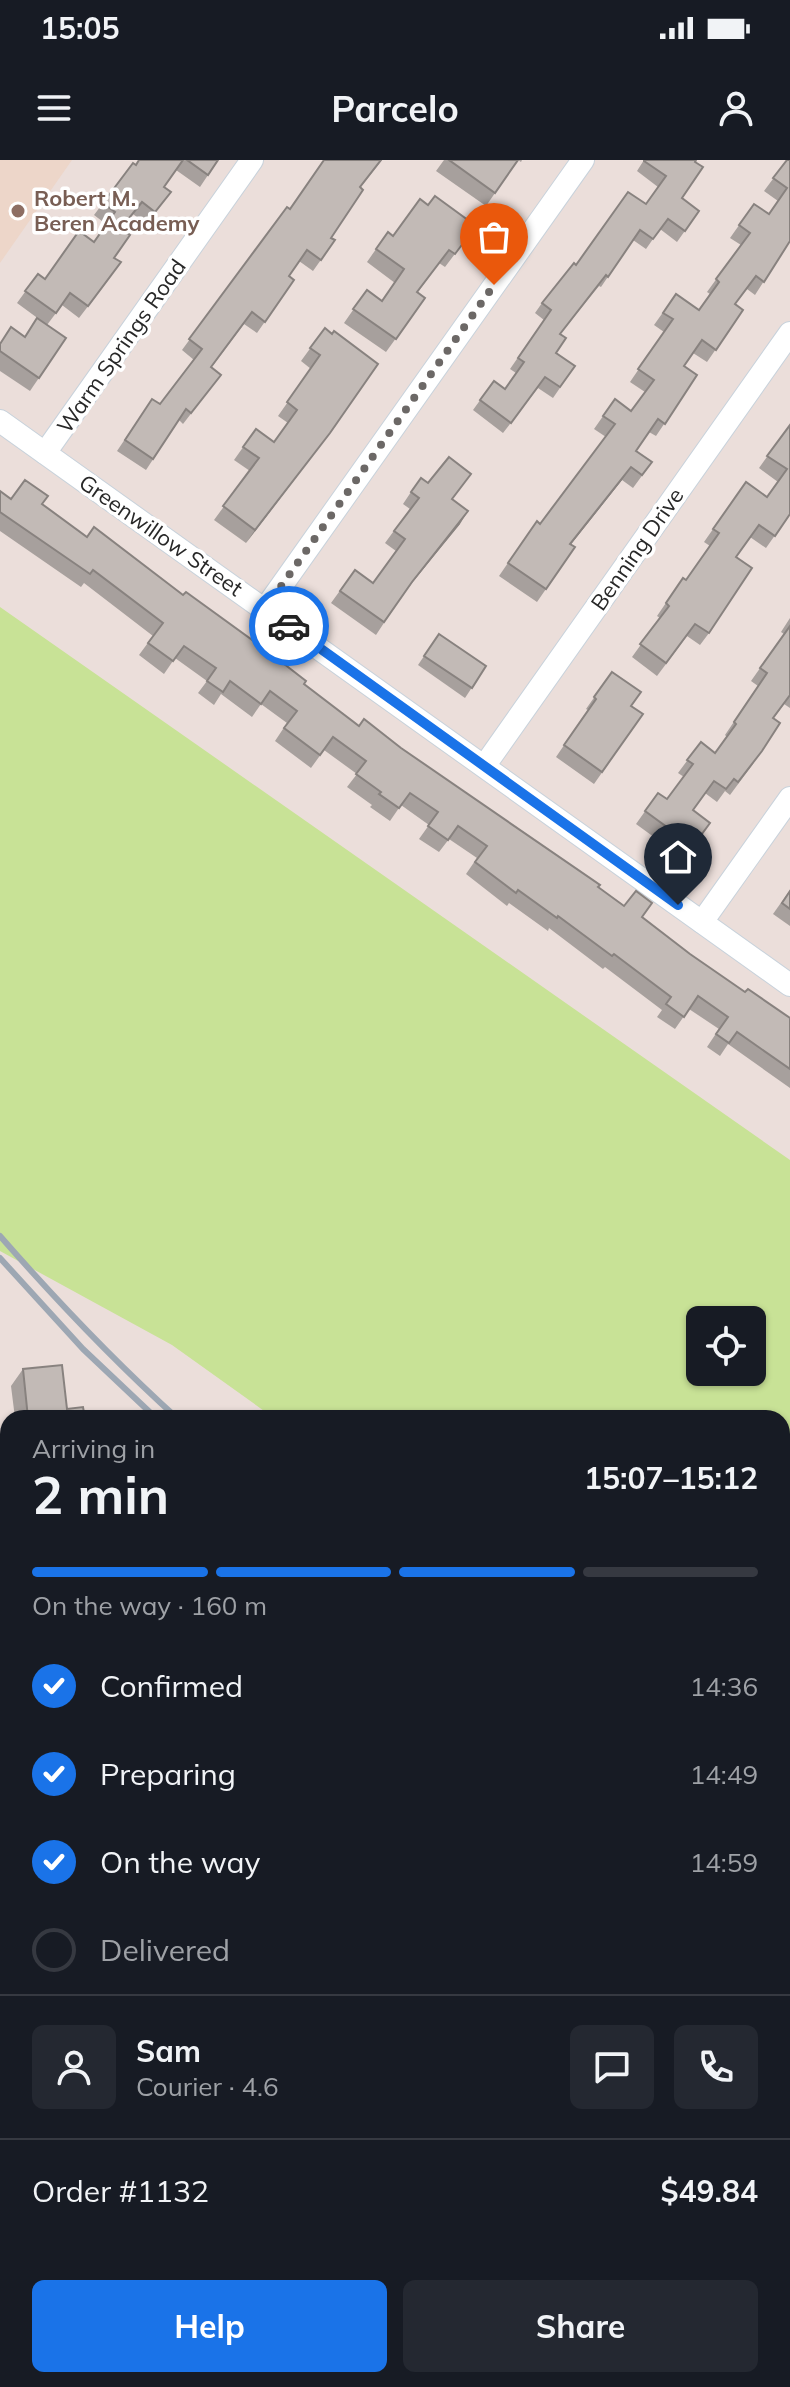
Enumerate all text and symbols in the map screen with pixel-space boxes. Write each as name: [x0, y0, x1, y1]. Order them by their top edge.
text: 15:05: [40, 9, 119, 47]
icon: menu: [32, 86, 76, 130]
text: Parcelo: [331, 86, 459, 131]
icon: person: [714, 86, 758, 130]
place label: Robert M. Beren Academy: [34, 184, 199, 237]
marker: Robert M. Beren Academy: [9, 202, 27, 220]
pin: [460, 203, 528, 285]
icon: bag: [472, 215, 516, 259]
street label: Warm Springs Road: [50, 253, 192, 439]
street label: Greenwillow Street: [74, 468, 249, 602]
street label: Benning Drive: [585, 482, 689, 616]
courier: [249, 586, 329, 666]
icon: car: [267, 604, 311, 648]
pin: [644, 823, 712, 905]
icon: home: [656, 835, 700, 879]
map controls: [686, 1306, 766, 1386]
button: locate: [686, 1306, 766, 1386]
text: Arriving in: [32, 1432, 155, 1465]
text: 15:07–15:12: [584, 1459, 758, 1497]
text: 2 min: [32, 1462, 169, 1527]
text: On the way · 160 m: [32, 1589, 267, 1622]
icon: check: [32, 1664, 76, 1708]
text: Confirmed: [100, 1667, 243, 1705]
text: 14:36: [690, 1670, 758, 1703]
icon: check: [32, 1752, 76, 1796]
text: Preparing: [100, 1755, 236, 1793]
text: 14:49: [690, 1758, 758, 1791]
icon: check: [32, 1840, 76, 1884]
text: On the way: [100, 1843, 260, 1881]
text: 14:59: [690, 1846, 758, 1879]
text: Delivered: [100, 1931, 230, 1969]
button: person: [32, 2025, 116, 2109]
button: chat: [570, 2025, 654, 2109]
button: phone: [674, 2025, 758, 2109]
text: Sam: [136, 2032, 201, 2070]
text: Courier · 4.6: [136, 2070, 279, 2103]
text: Order #1132: [32, 2172, 209, 2210]
text: $49.84: [661, 2172, 758, 2210]
button: Help: [32, 2280, 387, 2372]
button: Share: [403, 2280, 758, 2372]

